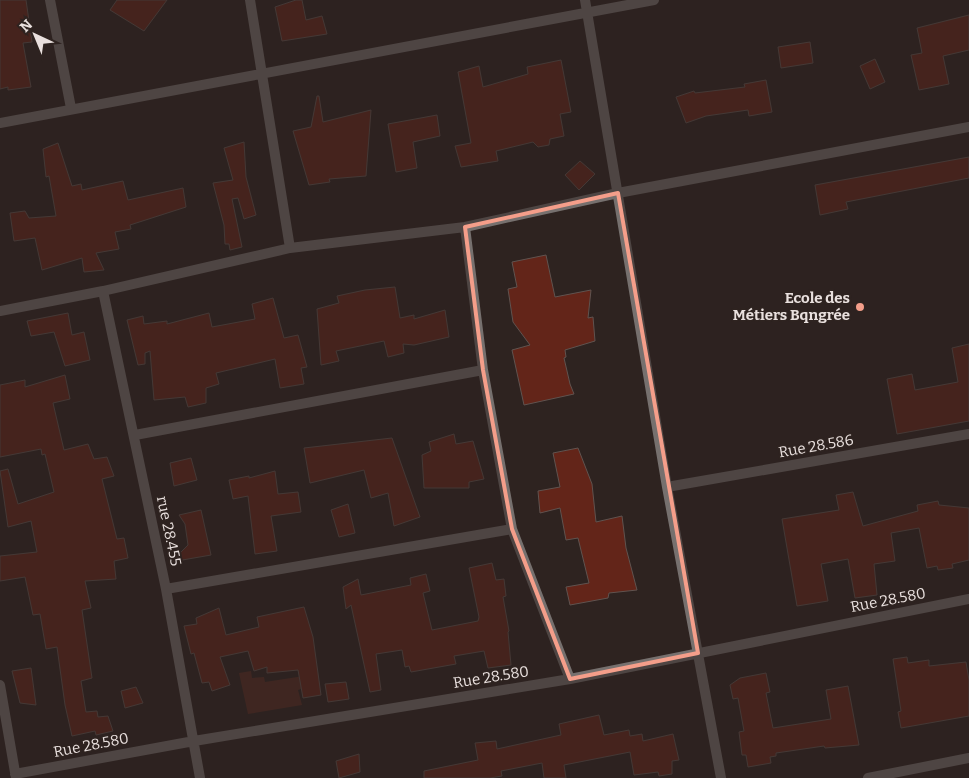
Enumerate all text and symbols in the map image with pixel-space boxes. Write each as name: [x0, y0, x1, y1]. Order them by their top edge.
north arrow: [10, 10, 60, 60]
text: N: [17, 16, 36, 36]
place label: Ecole des Métiers Bqngrée: [733, 289, 850, 324]
marker: Ecole des Métiers Bqngrée: [854, 301, 866, 313]
street label: Rue 28.586: [777, 431, 855, 461]
street label: rue 28.455: [153, 494, 185, 568]
street label: Rue 28.580: [849, 584, 927, 616]
street label: Rue 28.580: [452, 662, 530, 692]
street label: Rue 28.580: [52, 729, 130, 761]

